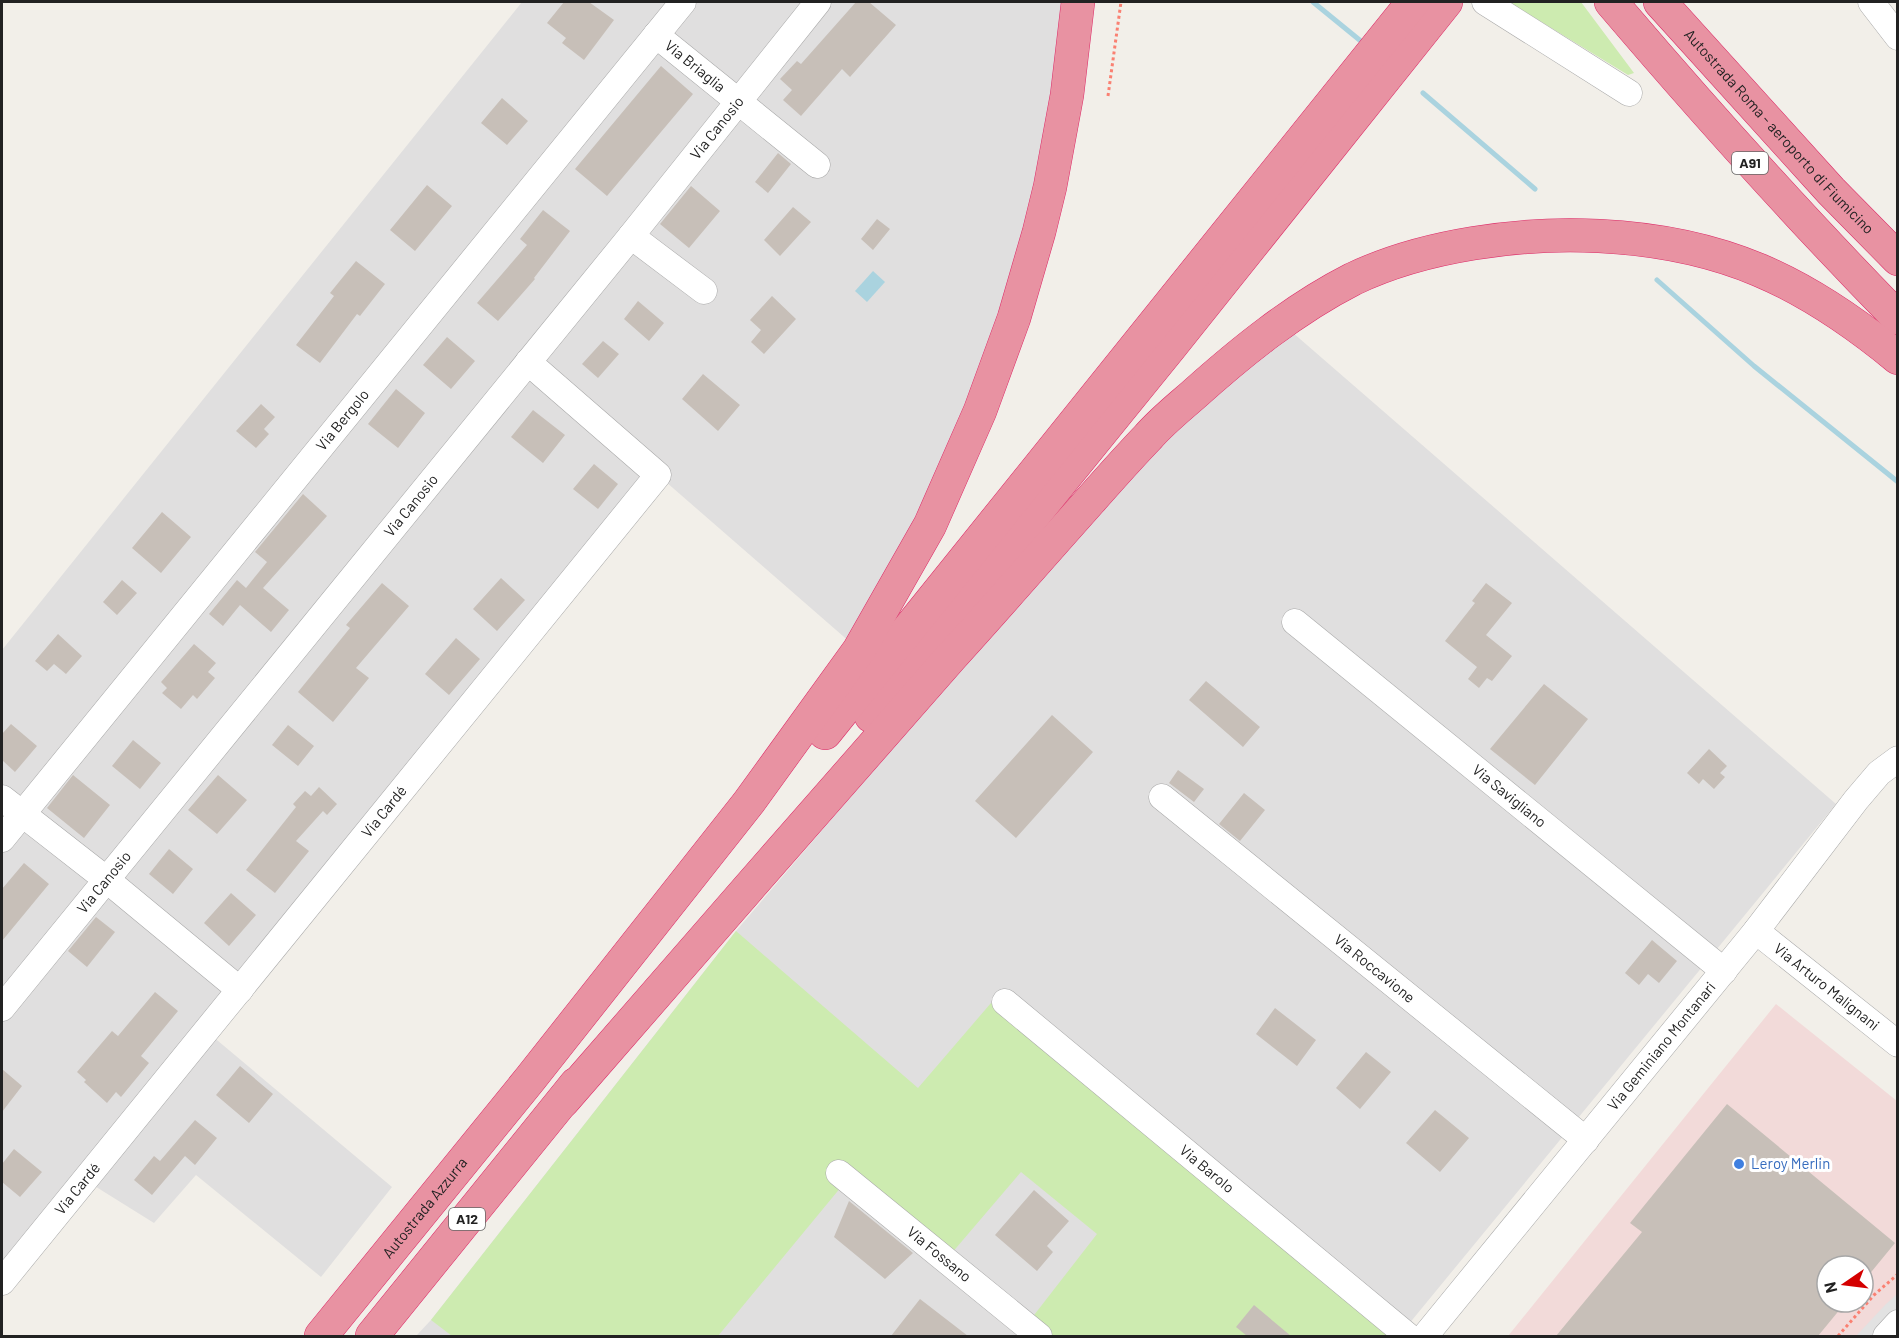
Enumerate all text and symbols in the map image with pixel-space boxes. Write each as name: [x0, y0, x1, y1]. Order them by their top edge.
street label: Autostrada Roma - aeroporto di Fiumicino: [1681, 25, 1878, 237]
street label: Via Briaglia: [662, 36, 729, 95]
street label: Via Canosio: [686, 92, 747, 163]
road number: A91: [1732, 152, 1768, 174]
street label: Via Bergolo: [312, 385, 372, 454]
street label: Via Canosio: [380, 470, 441, 540]
street label: Via Savigliano: [1469, 760, 1550, 831]
street label: Via Cardé: [357, 782, 410, 841]
street label: Via Canosio: [73, 847, 134, 917]
street label: Via Roccavione: [1331, 930, 1419, 1006]
street label: Via Arturo Malignani: [1771, 939, 1883, 1034]
street label: Via Geminiano Montanari: [1603, 978, 1719, 1114]
street label: Via Barolo: [1176, 1141, 1238, 1196]
street label: Autostrada Azzurra: [378, 1153, 471, 1261]
place label: Leroy Merlin: [1751, 1154, 1830, 1172]
marker: Leroy Merlin: [1732, 1157, 1746, 1171]
street label: Via Cardé: [50, 1159, 103, 1218]
road number: A12: [449, 1208, 485, 1230]
street label: Via Fossano: [904, 1222, 975, 1285]
north arrow: [1815, 1254, 1875, 1314]
text: N: [1819, 1280, 1840, 1295]

